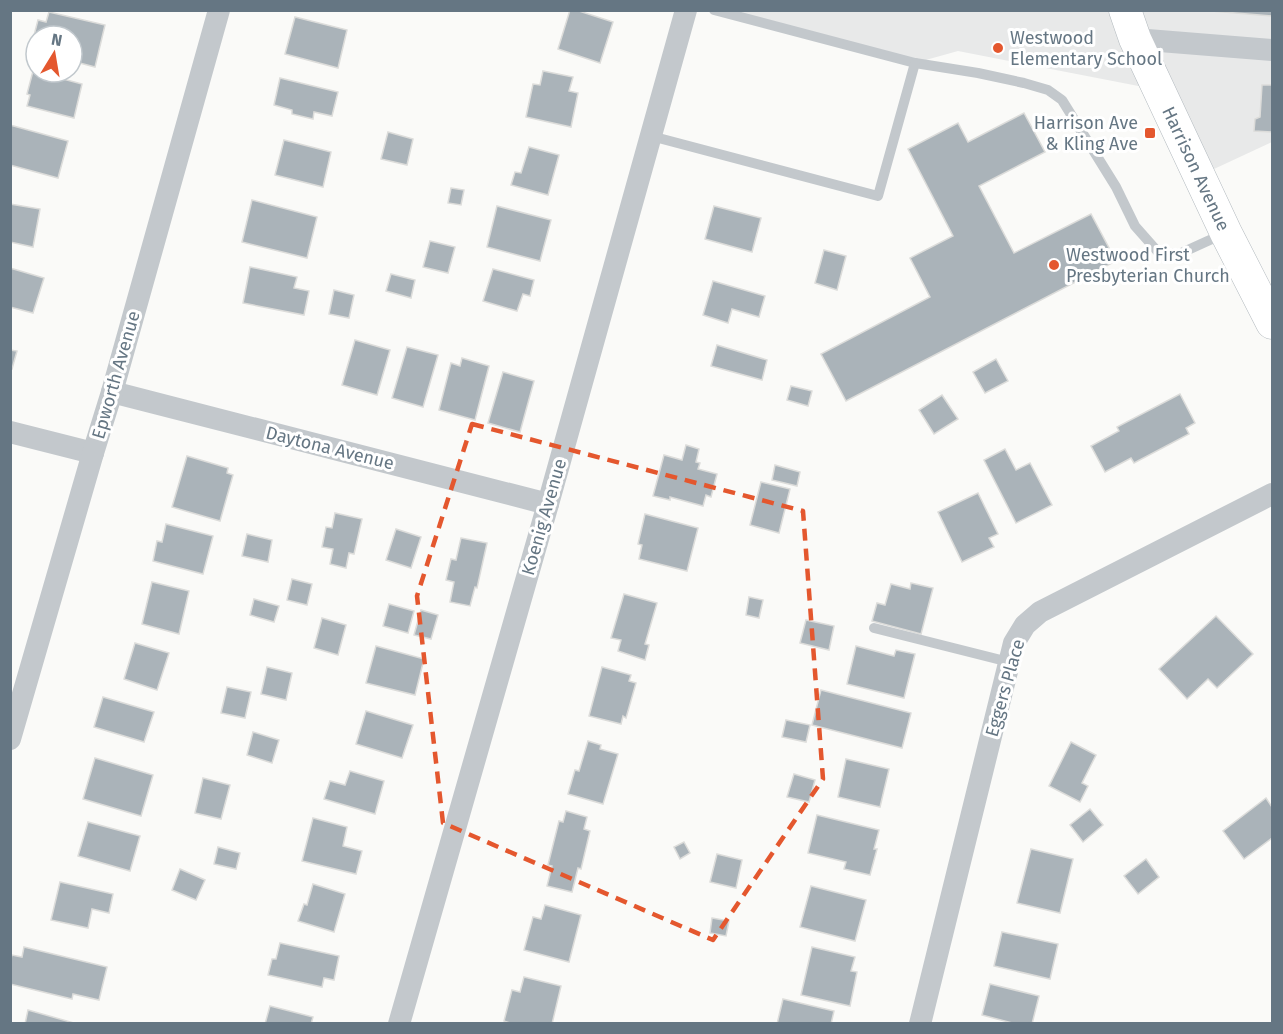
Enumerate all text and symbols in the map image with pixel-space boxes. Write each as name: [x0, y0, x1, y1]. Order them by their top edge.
north arrow: [24, 24, 84, 84]
place label: Westwood Elementary School: [1010, 27, 1162, 70]
text: N: [50, 29, 64, 50]
marker: Westwood Elementary School: [991, 41, 1005, 55]
street label: Harrison Avenue: [1157, 103, 1235, 235]
place label: Harrison Ave & Kling Ave: [1034, 112, 1138, 155]
marker: Harrison Ave & Kling Ave: [1143, 126, 1157, 140]
place label: Westwood First Presbyterian Church: [1066, 244, 1230, 287]
marker: Westwood First Presbyterian Church: [1047, 258, 1061, 272]
street label: Epworth Avenue: [87, 308, 145, 442]
street label: Daytona Avenue: [264, 421, 396, 475]
street label: Koenig Avenue: [517, 456, 571, 578]
street label: Eggers Place: [981, 637, 1029, 739]

